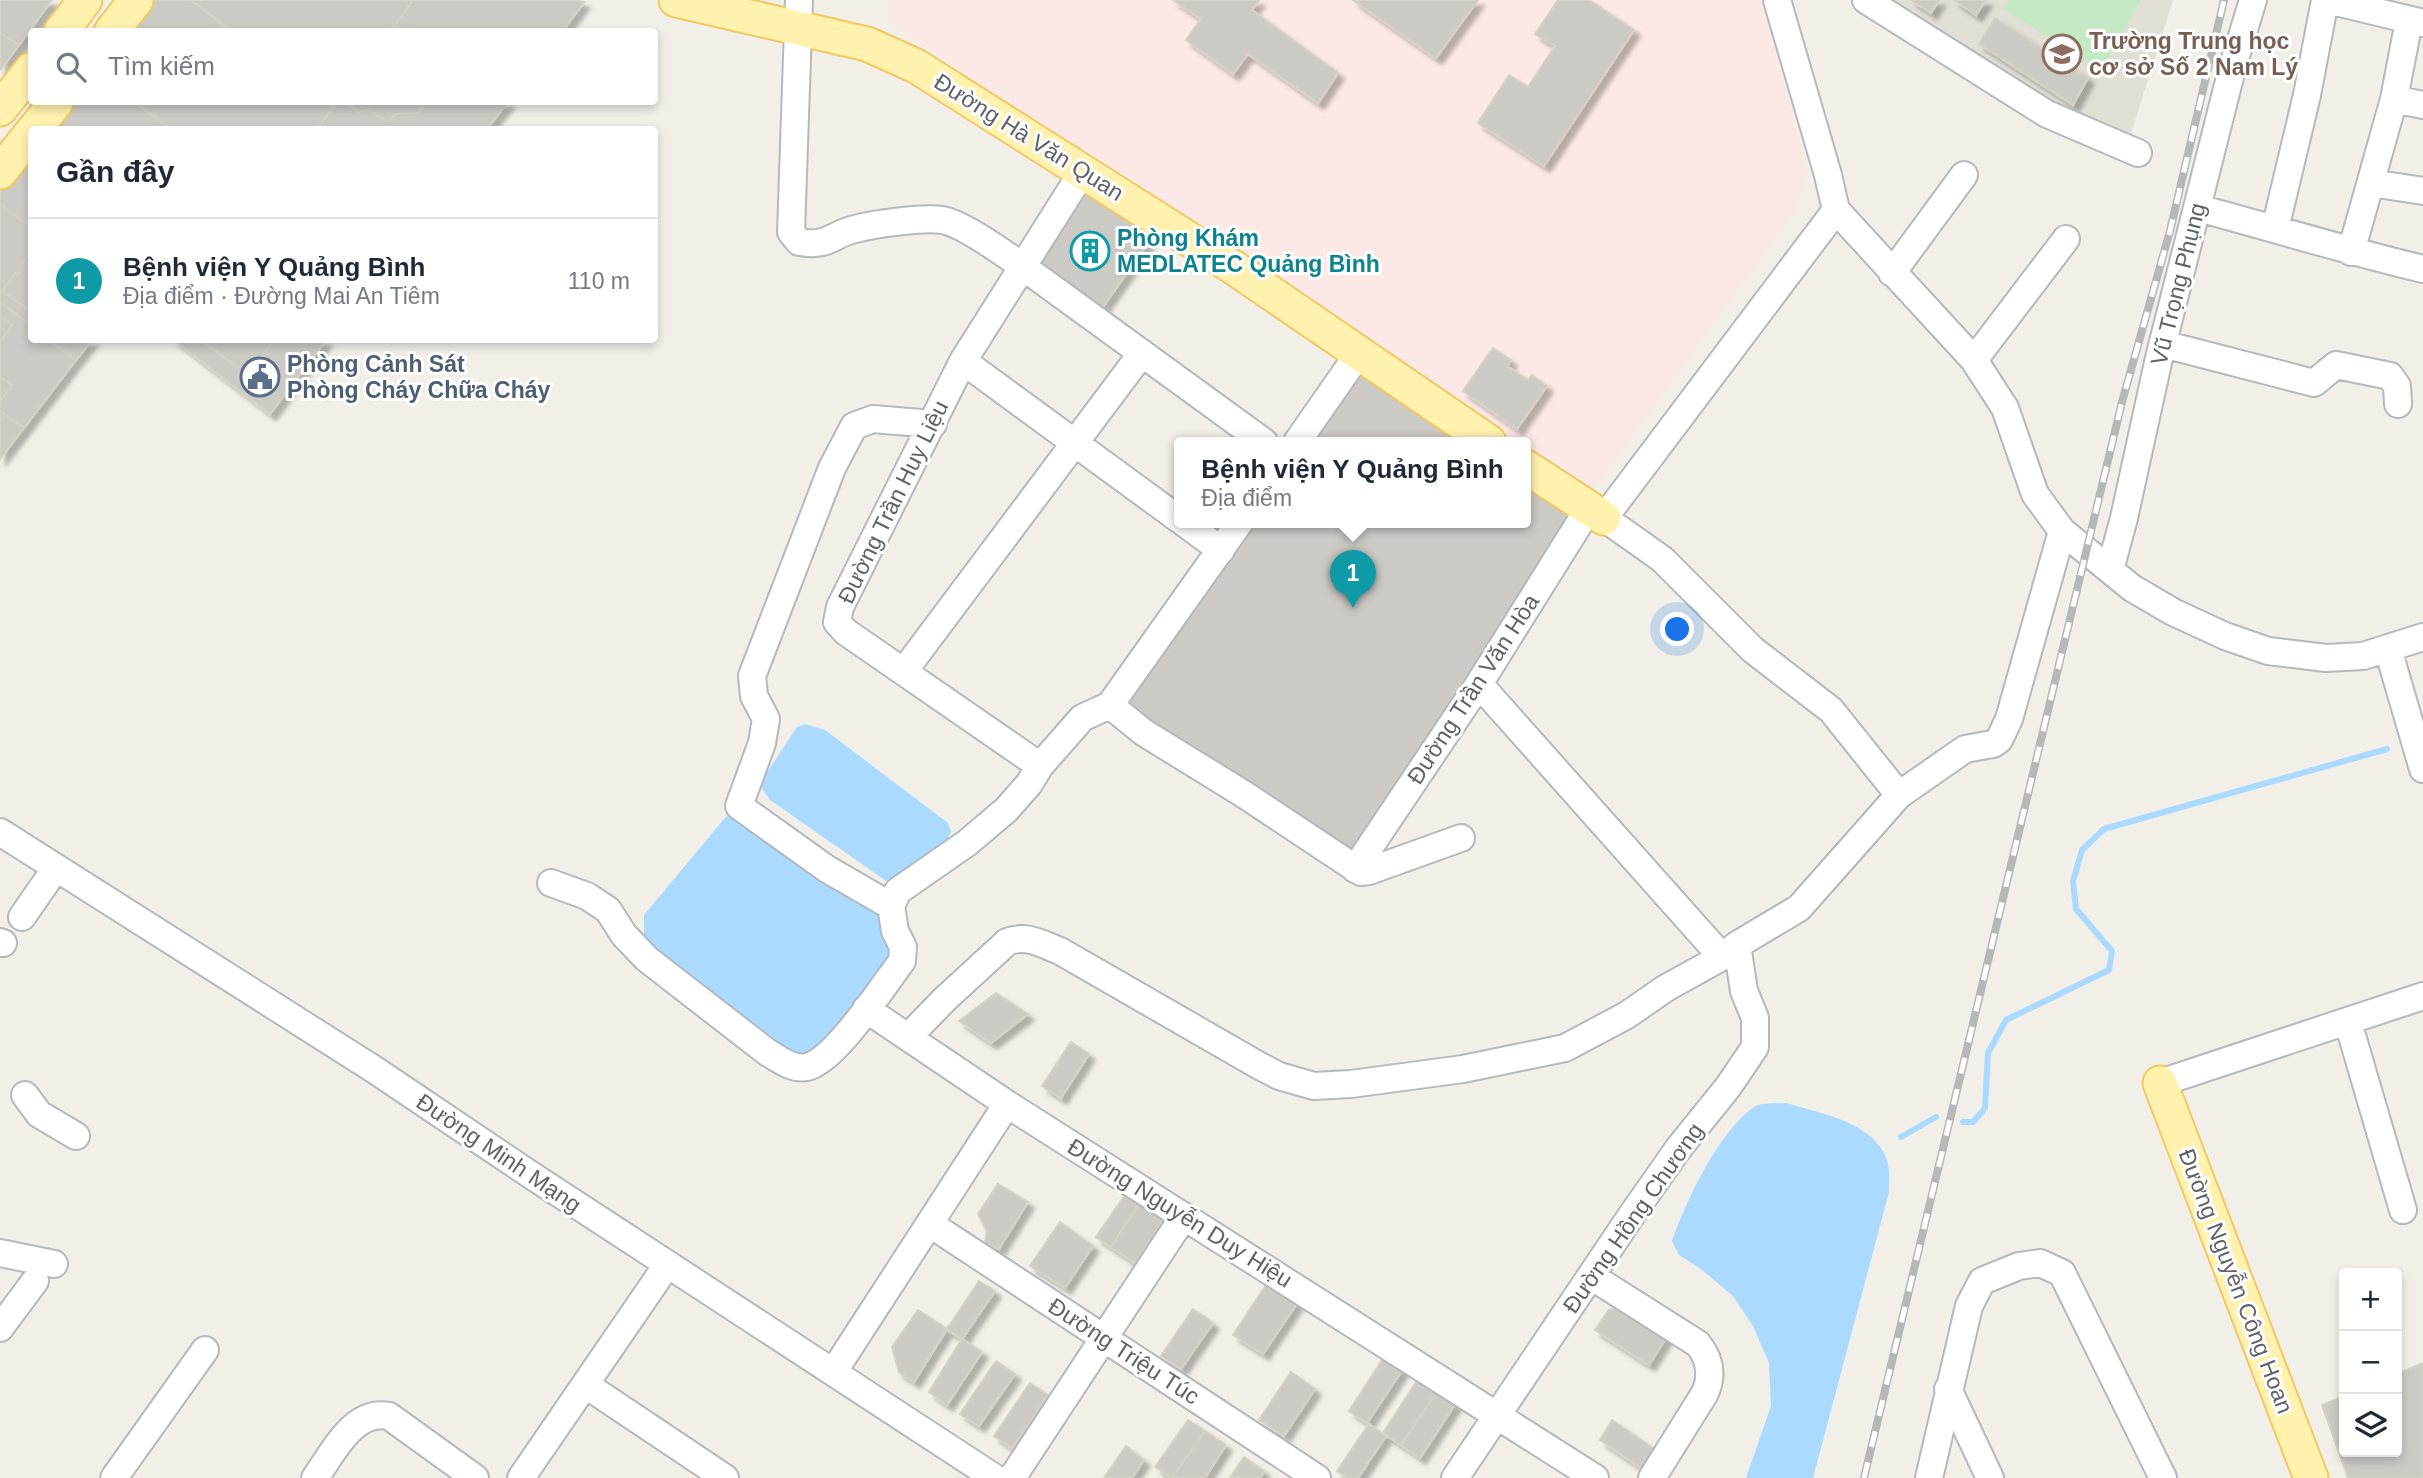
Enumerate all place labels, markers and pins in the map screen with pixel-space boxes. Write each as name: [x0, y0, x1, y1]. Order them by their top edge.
place label: Trường Trung học cơ sở Số 2 Nam Lý: [2089, 28, 2298, 80]
school or university icon: Trường Trung học cơ sở Số 2 Nam Lý: [2041, 33, 2083, 75]
place label: Phòng Khám MEDLATEC Quảng Bình: [1117, 225, 1380, 277]
building icon: Phòng Khám MEDLATEC Quảng Bình: [1069, 230, 1111, 272]
place label: Phòng Cảnh Sát Phòng Cháy Chữa Cháy: [287, 351, 551, 403]
public building icon: Phòng Cảnh Sát Phòng Cháy Chữa Cháy: [239, 356, 281, 398]
pin: 1: [1330, 550, 1376, 608]

